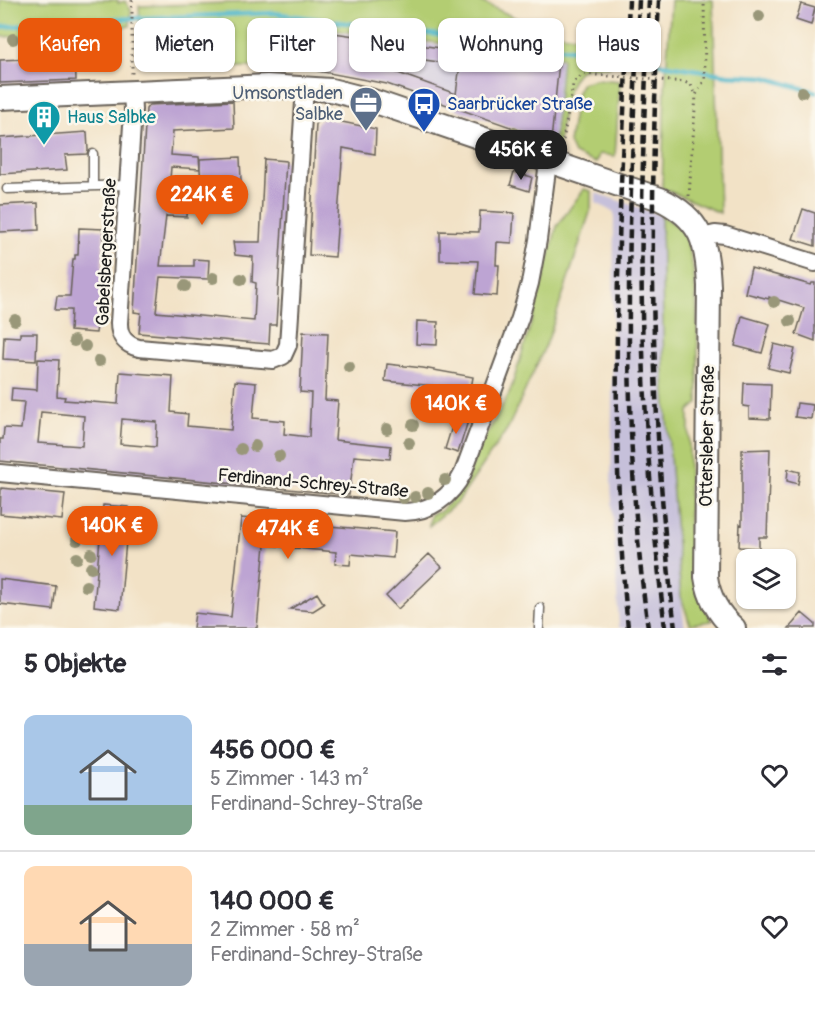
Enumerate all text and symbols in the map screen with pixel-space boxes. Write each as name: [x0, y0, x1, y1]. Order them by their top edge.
chip: Kaufen: [18, 18, 122, 72]
chip: Mieten: [134, 18, 235, 72]
chip: Filter: [247, 18, 337, 72]
chip: Neu: [349, 18, 426, 72]
chip: Wohnung: [438, 18, 564, 72]
chip: Haus: [576, 18, 661, 72]
place label: Umsonstladen Salbke: [232, 82, 343, 126]
office icon: Umsonstladen Salbke: [348, 85, 384, 132]
bus stop icon: Saarbrücker Straße: [406, 86, 442, 133]
place label: Saarbrücker Straße: [447, 93, 592, 116]
building icon: Haus Salbke: [26, 99, 62, 146]
place label: Haus Salbke: [67, 106, 156, 129]
pin: 456K €: [472, 130, 570, 181]
text: 456K €: [489, 137, 553, 162]
pin: 224K €: [153, 175, 251, 226]
street label: Gabelsbergerstraße: [91, 178, 122, 326]
text: 224K €: [170, 182, 234, 207]
street label: Ottersleber Straße: [695, 365, 720, 507]
pin: 140K €: [407, 384, 505, 435]
text: 140K €: [425, 391, 487, 416]
street label: Ferdinand-Schrey-Straße: [217, 464, 409, 503]
pin: 140K €: [63, 506, 161, 557]
pin: 474K €: [239, 509, 337, 560]
text: 140K €: [81, 513, 143, 538]
text: 474K €: [256, 516, 320, 541]
map controls: [736, 549, 796, 609]
button: layers: [736, 549, 796, 609]
text: 5 Objekte: [24, 648, 126, 680]
icon: filters: [758, 648, 791, 681]
text: 456 000 €: [210, 734, 336, 766]
icon: home: [72, 739, 144, 811]
icon: heart: [758, 759, 791, 792]
text: 5 Zimmer · 143 m²: [210, 766, 369, 791]
text: Ferdinand-Schrey-Straße: [210, 791, 423, 816]
text: 140 000 €: [210, 885, 335, 917]
icon: home: [72, 890, 144, 962]
icon: heart: [758, 910, 791, 943]
text: 2 Zimmer · 58 m²: [210, 917, 360, 942]
text: Ferdinand-Schrey-Straße: [210, 942, 423, 967]

